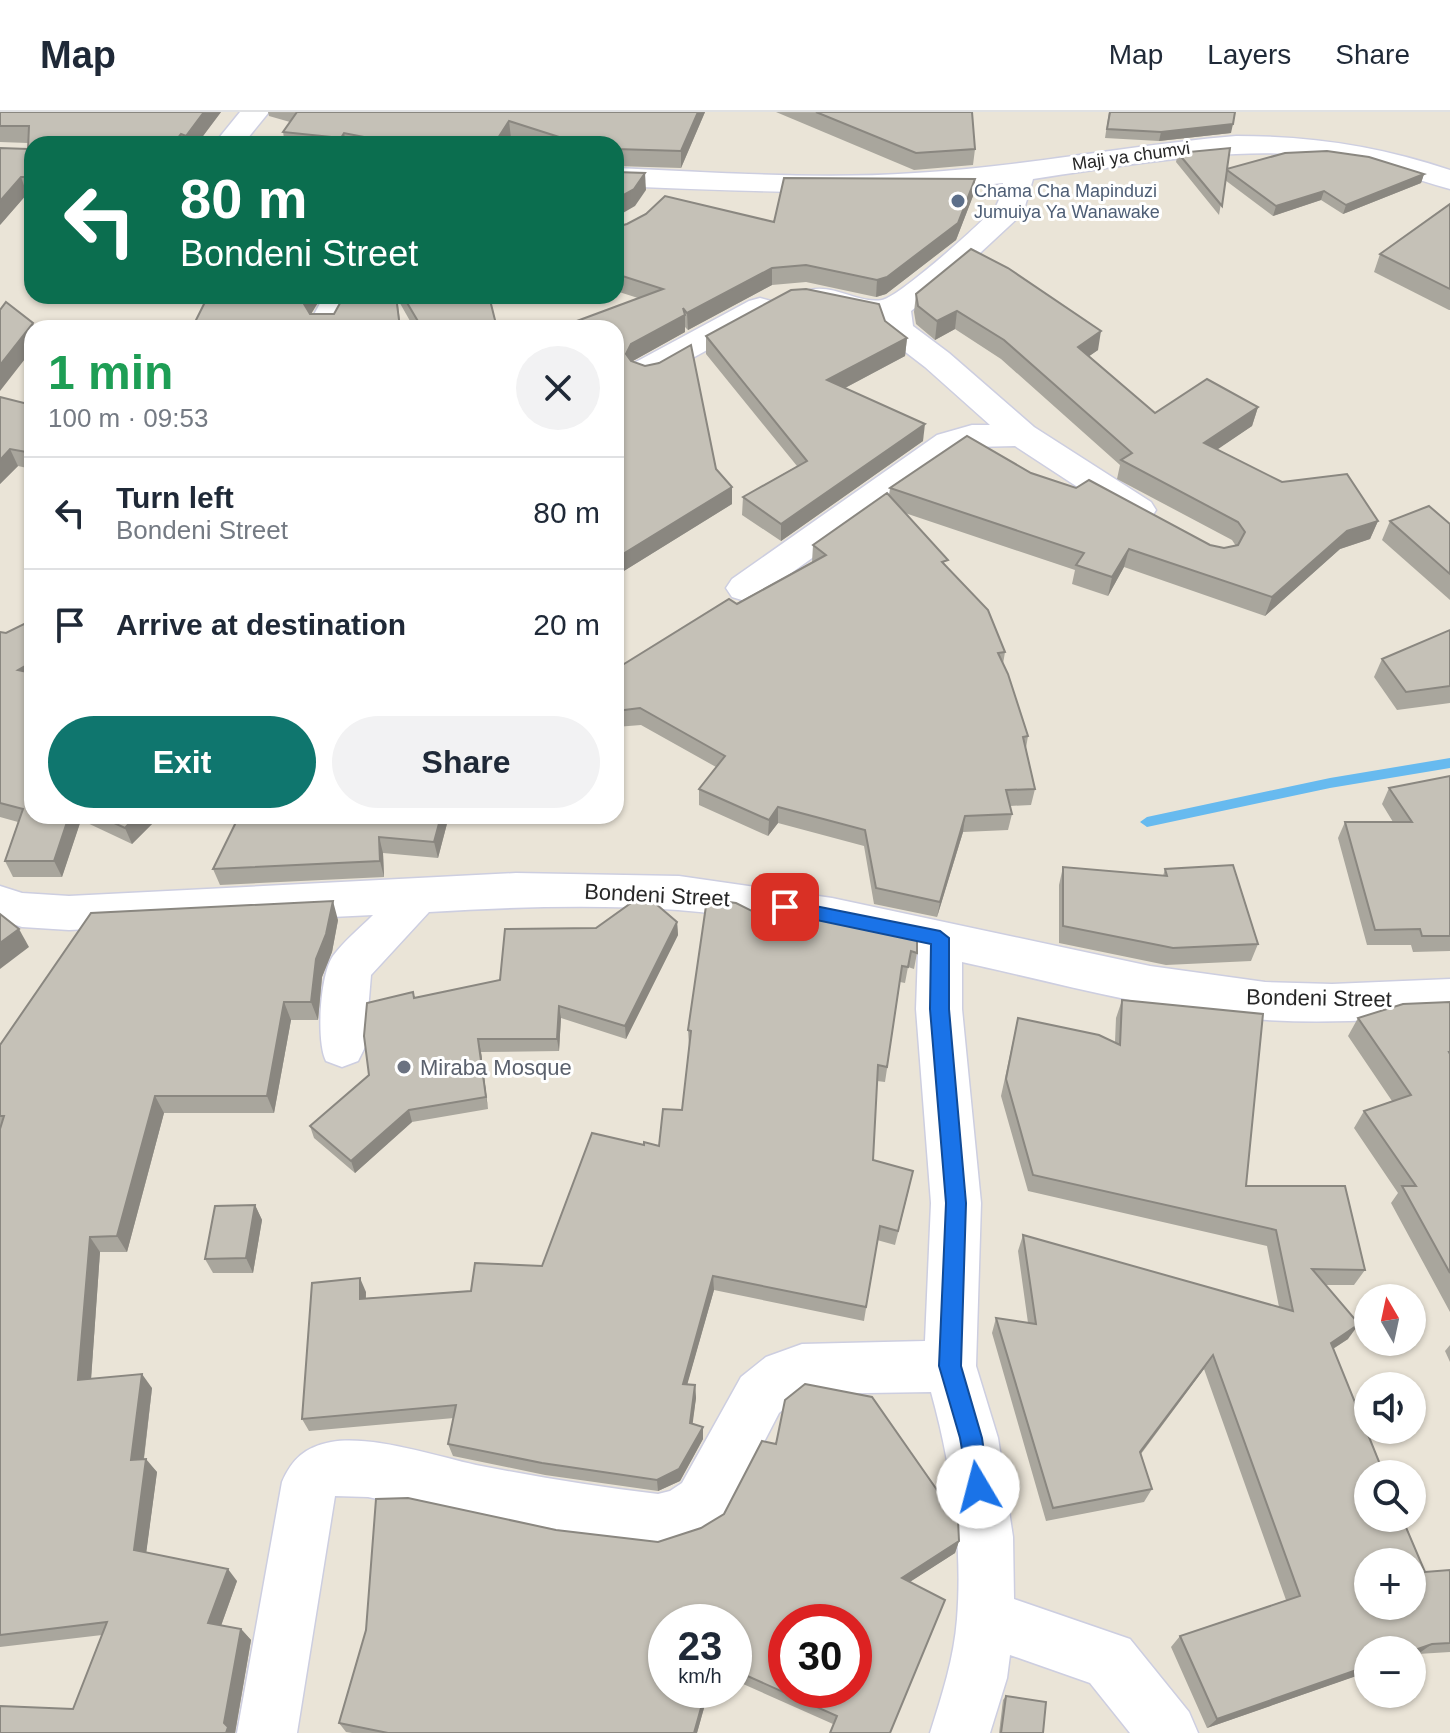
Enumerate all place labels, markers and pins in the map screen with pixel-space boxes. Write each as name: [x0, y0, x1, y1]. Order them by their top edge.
place label: Chama Cha Mapinduzi Jumuiya Ya Wanawake: [974, 181, 1160, 222]
marker: Chama Cha Mapinduzi Jumuiya Ya Wanawake: [949, 192, 967, 210]
pin: [751, 873, 819, 941]
place label: Miraba Mosque: [420, 1055, 572, 1080]
marker: Miraba Mosque: [395, 1058, 413, 1076]

